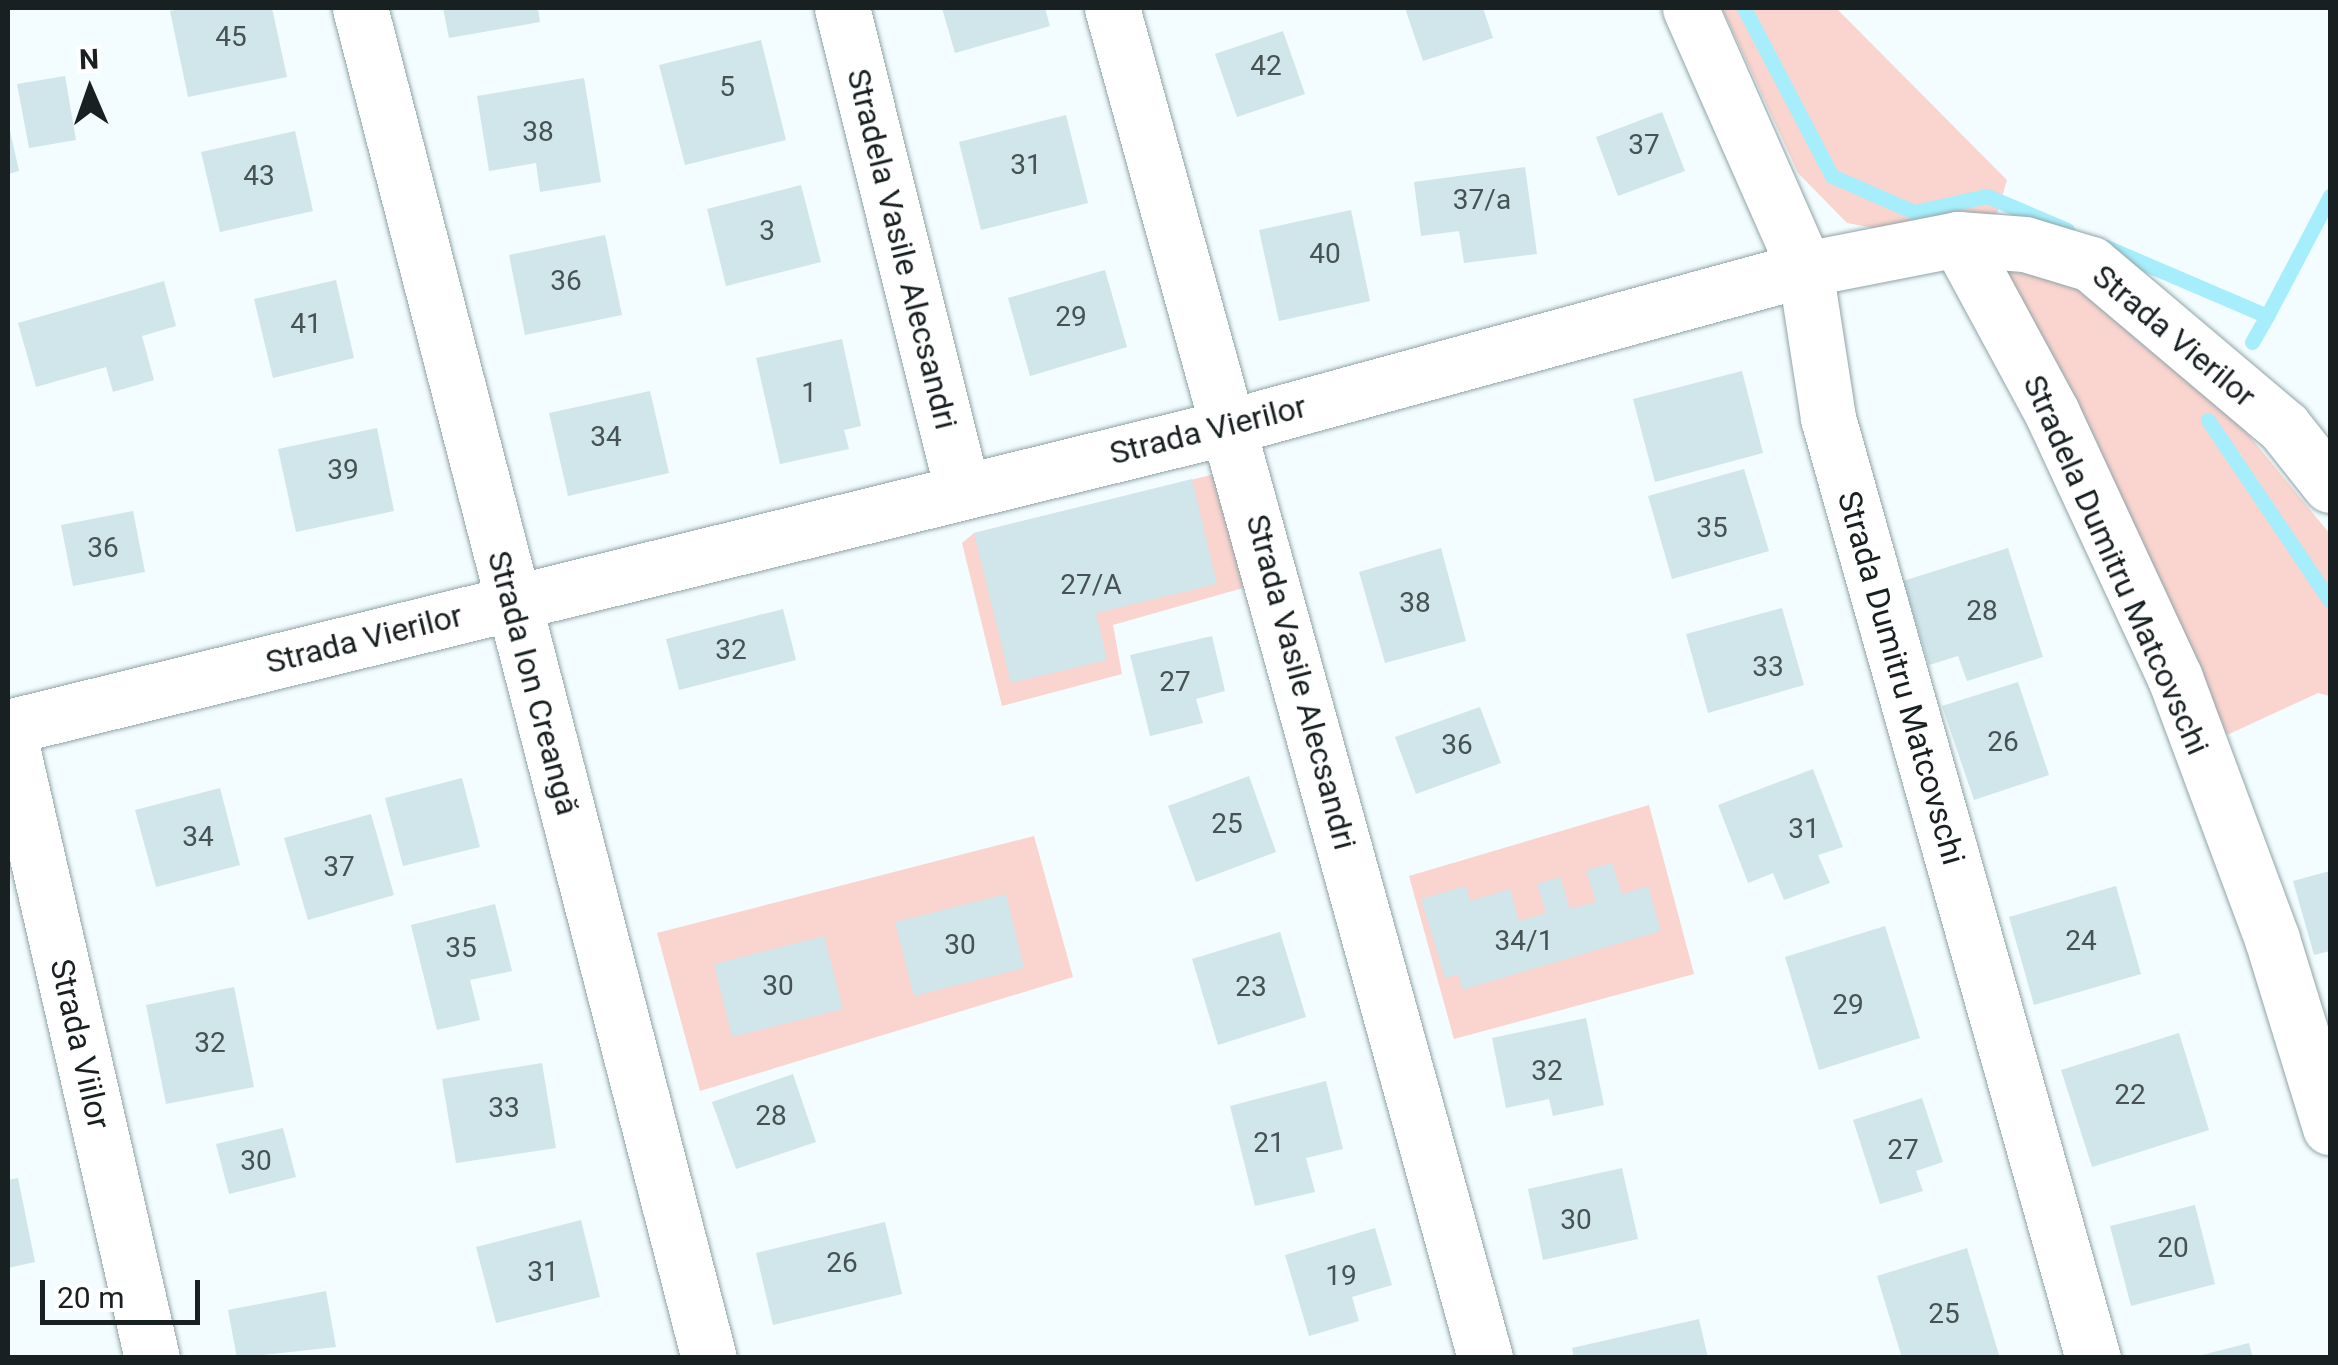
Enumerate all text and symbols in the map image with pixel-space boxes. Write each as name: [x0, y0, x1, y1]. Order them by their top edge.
house number: 45: [215, 20, 247, 54]
north arrow: [40, 40, 140, 140]
text: N: [78, 43, 99, 76]
house number: 42: [1250, 49, 1282, 83]
street label: Stradela Vasile Alecsandri: [839, 65, 965, 433]
house number: 5: [719, 70, 735, 104]
house number: 38: [522, 115, 554, 149]
house number: 37: [1628, 128, 1660, 162]
house number: 31: [1010, 148, 1042, 182]
house number: 43: [243, 159, 275, 193]
house number: 37/a: [1453, 183, 1511, 217]
house number: 3: [759, 214, 775, 248]
house number: 40: [1309, 237, 1341, 271]
street label: Strada Vierilor: [2085, 257, 2263, 415]
house number: 36: [550, 264, 582, 298]
house number: 29: [1055, 300, 1087, 334]
house number: 41: [290, 307, 322, 341]
street label: Stradela Dumitru Matcovschi: [2015, 369, 2217, 761]
house number: 1: [801, 376, 817, 410]
street label: Strada Vierilor: [1106, 387, 1310, 473]
house number: 34: [590, 420, 622, 454]
house number: 39: [327, 453, 359, 487]
street label: Strada Dumitru Matcovschi: [1829, 487, 1973, 869]
street label: Strada Vasile Alecsandri: [1238, 510, 1364, 854]
house number: 35: [1696, 511, 1728, 545]
house number: 36: [87, 531, 119, 565]
street label: Strada Ion Creangă: [479, 547, 587, 819]
house number: 27/A: [1060, 568, 1122, 602]
house number: 38: [1399, 586, 1431, 620]
house number: 28: [1966, 594, 1998, 628]
street label: Strada Vierilor: [262, 596, 466, 682]
house number: 32: [715, 633, 747, 667]
house number: 33: [1752, 650, 1784, 684]
house number: 27: [1159, 665, 1191, 699]
house number: 26: [1987, 725, 2019, 759]
house number: 36: [1441, 728, 1473, 762]
house number: 25: [1211, 807, 1243, 841]
house number: 31: [1788, 812, 1820, 846]
house number: 34: [182, 820, 214, 854]
house number: 37: [323, 850, 355, 884]
house number: 34/1: [1495, 924, 1553, 958]
house number: 24: [2065, 924, 2097, 958]
house number: 30: [944, 928, 976, 962]
house number: 35: [445, 931, 477, 965]
street label: Strada Viilor: [42, 955, 118, 1133]
house number: 30: [762, 969, 794, 1003]
house number: 23: [1235, 970, 1267, 1004]
house number: 29: [1832, 988, 1864, 1022]
house number: 32: [194, 1026, 226, 1060]
house number: 32: [1531, 1054, 1563, 1088]
house number: 22: [2114, 1078, 2146, 1112]
house number: 33: [488, 1091, 520, 1125]
house number: 28: [755, 1099, 787, 1133]
house number: 21: [1253, 1126, 1285, 1160]
house number: 27: [1887, 1133, 1919, 1167]
house number: 30: [240, 1144, 272, 1178]
house number: 30: [1560, 1203, 1592, 1237]
house number: 20: [2157, 1231, 2189, 1265]
house number: 26: [826, 1246, 858, 1280]
house number: 31: [527, 1255, 559, 1289]
house number: 19: [1325, 1259, 1357, 1293]
scale bar: [45, 1260, 205, 1322]
text: 20 m: [57, 1280, 124, 1315]
house number: 25: [1928, 1297, 1960, 1331]

